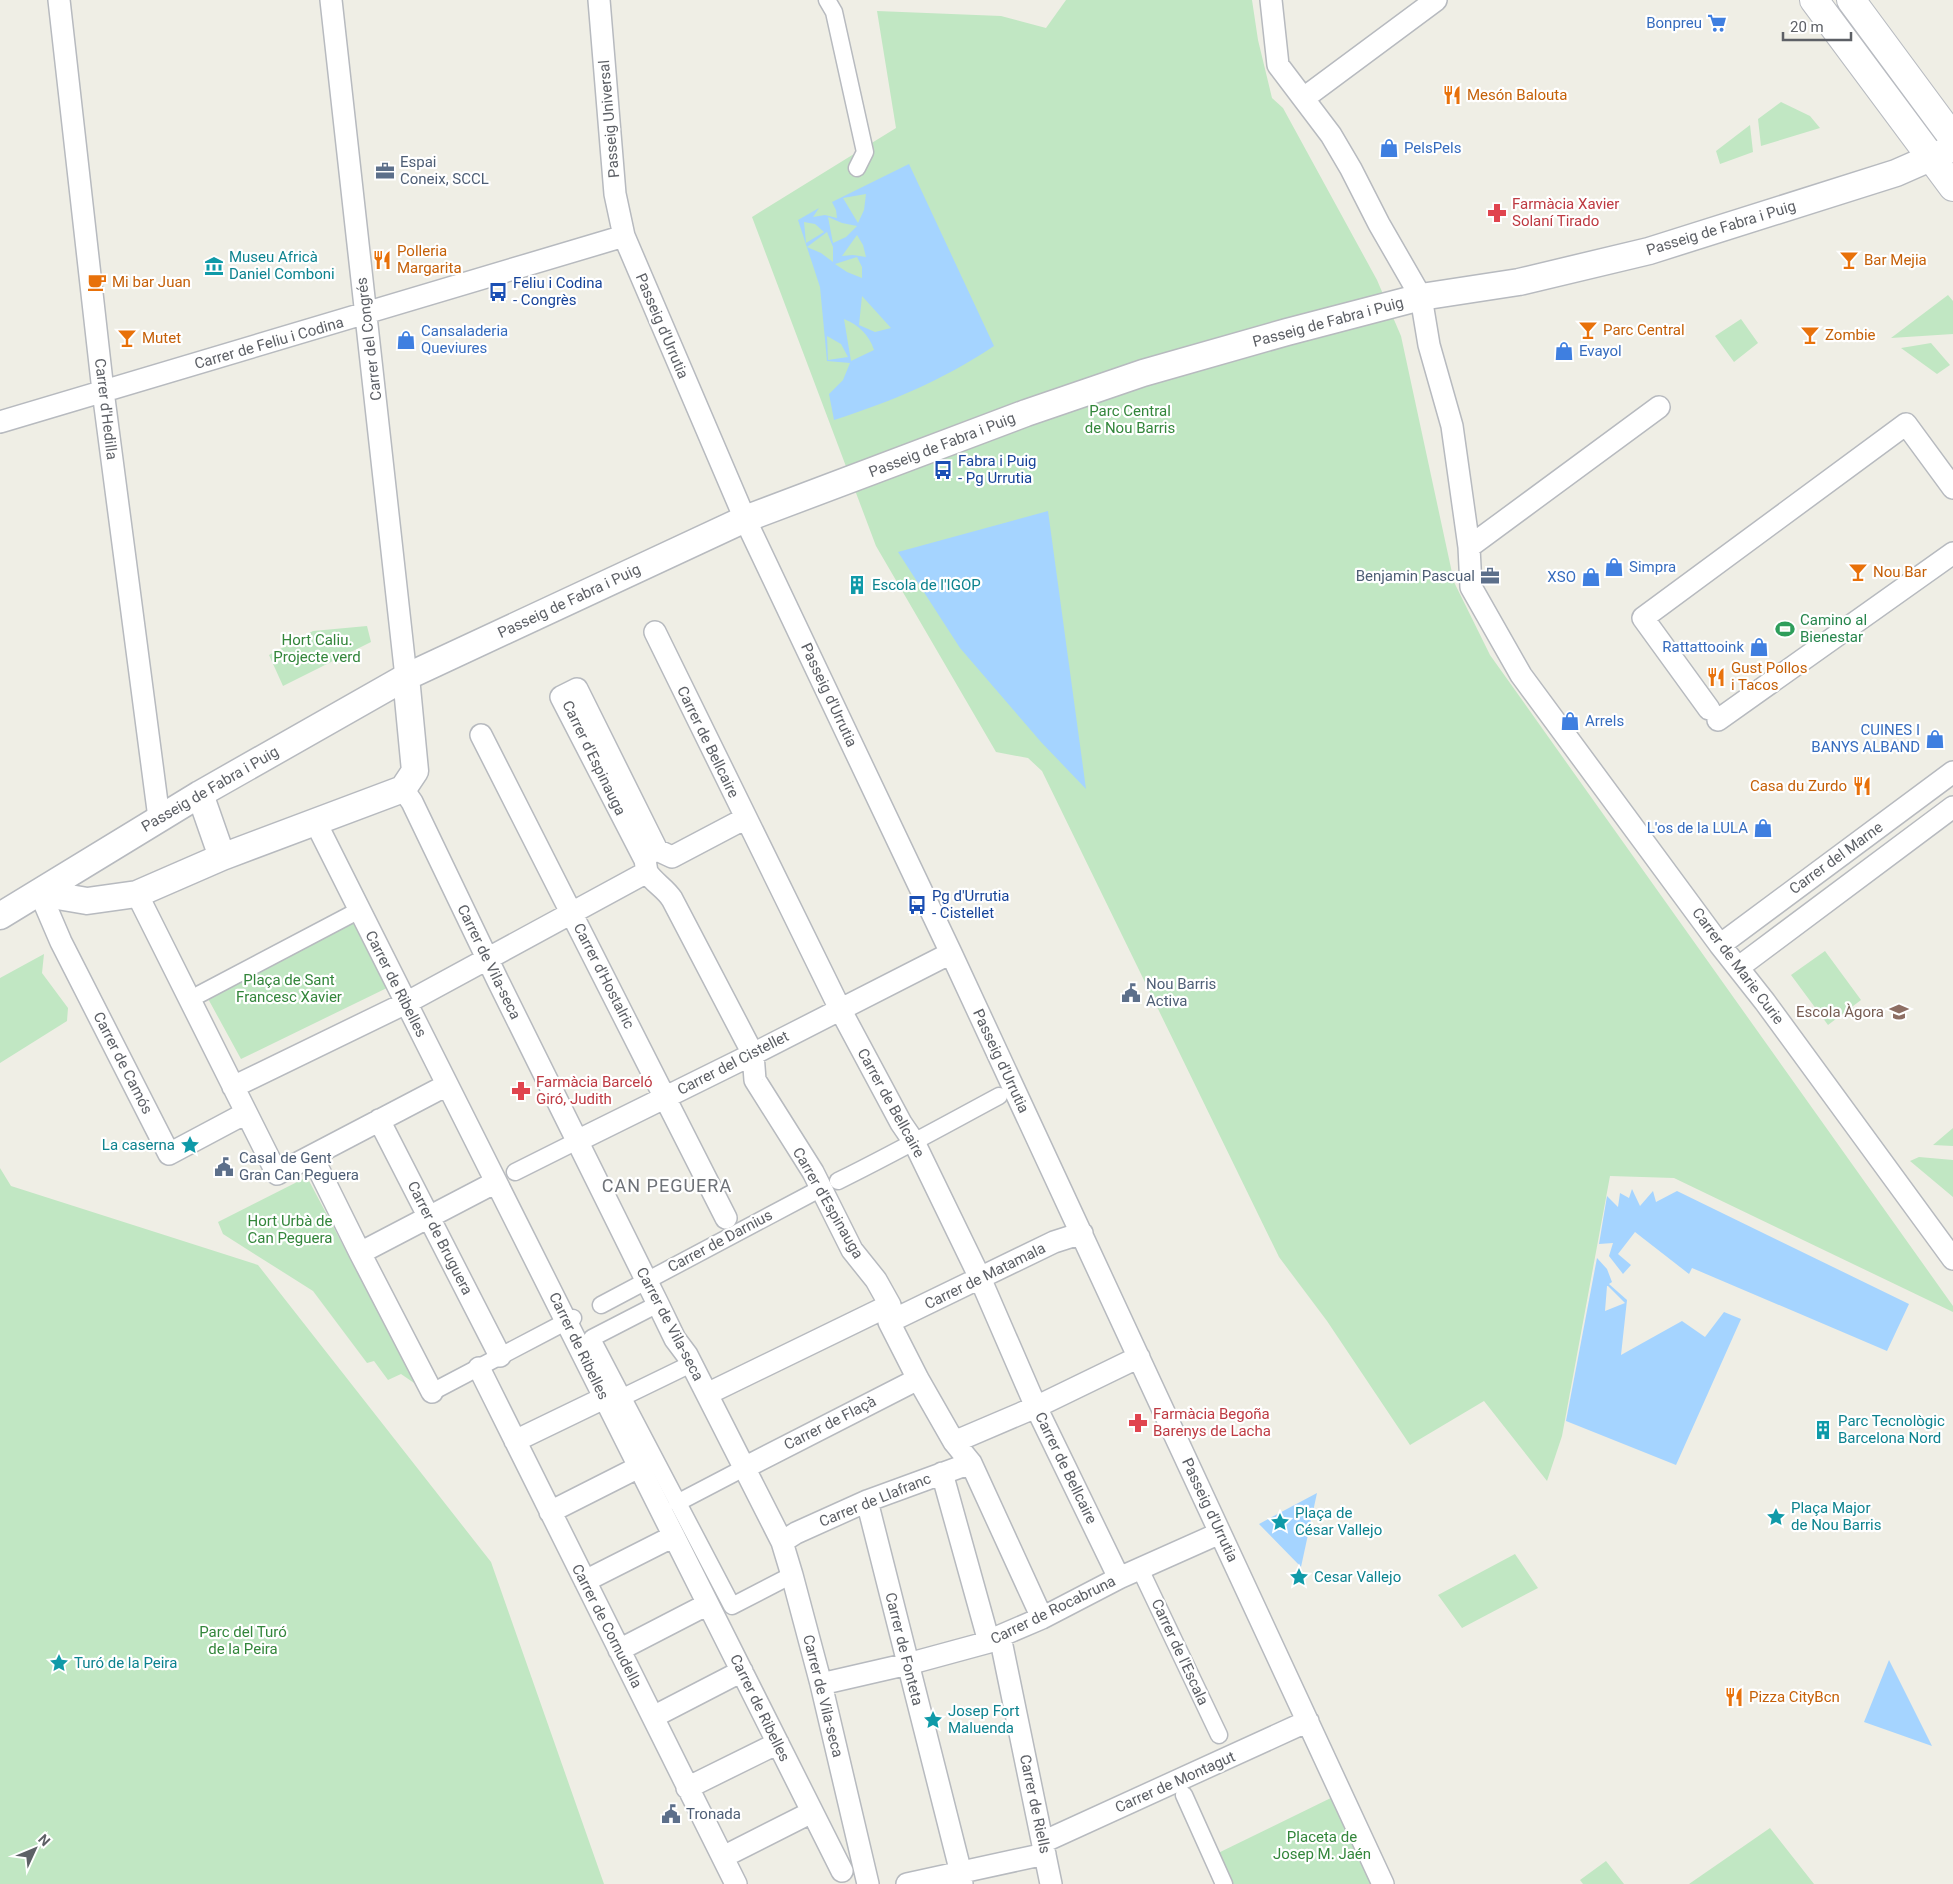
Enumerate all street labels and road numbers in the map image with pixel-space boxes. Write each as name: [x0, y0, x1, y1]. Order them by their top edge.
street label: Passeig Universal: [595, 59, 623, 179]
street label: Passeig de Fabra i Puig: [1644, 197, 1798, 259]
street label: Passeig d'Urrutia: [632, 271, 692, 381]
street label: Carrer del Congrés: [353, 276, 385, 402]
street label: Passeig de Fabra i Puig: [1251, 293, 1405, 351]
street label: Carrer de Feliu i Codina: [192, 313, 346, 373]
street label: Carrer d'Hedilla: [91, 357, 121, 461]
street label: Passeig de Fabra i Puig: [866, 409, 1018, 481]
street label: Passeig de Fabra i Puig: [495, 560, 643, 642]
street label: Passeig d'Urrutia: [797, 640, 861, 750]
street label: Carrer de Bellcaire: [673, 683, 743, 801]
street label: Carrer d'Espinauga: [558, 698, 630, 818]
street label: Passeig de Fabra i Puig: [138, 742, 282, 836]
street label: Carrer del Marne: [1786, 818, 1886, 898]
street label: Carrer de Vila-seca: [453, 902, 525, 1022]
street label: Carrer de Marie Curie: [1688, 904, 1788, 1028]
street label: Carrer d'Hostalric: [570, 920, 638, 1032]
street label: Carrer de Ribelles: [361, 928, 431, 1040]
street label: Passeig d'Urrutia: [969, 1006, 1033, 1116]
street label: Carrer de Camós: [90, 1009, 156, 1117]
street label: Carrer del Cistellet: [674, 1027, 792, 1099]
street label: Carrer de Bellcaire: [854, 1045, 928, 1161]
street label: Carrer d'Espinauga: [789, 1144, 867, 1262]
street label: Carrer de Bruguera: [404, 1178, 476, 1298]
street label: Carrer de Darnius: [665, 1206, 775, 1276]
street label: Carrer de Matamala: [922, 1239, 1048, 1313]
street label: Carrer de Vila-seca: [633, 1264, 707, 1384]
street label: Carrer de Ribelles: [545, 1289, 613, 1403]
street label: Carrer de Flaçà: [781, 1392, 879, 1454]
street label: Carrer de Bellcaire: [1031, 1409, 1101, 1527]
street label: Passeig d'Urrutia: [1178, 1455, 1242, 1565]
street label: Carrer de Llafranc: [816, 1469, 934, 1531]
street label: Carrer de Cornudella: [568, 1561, 646, 1691]
street label: Carrer de Rocabruna: [988, 1572, 1118, 1648]
street label: Carrer de Fonteta: [881, 1591, 927, 1707]
street label: Carrer de l'Escala: [1147, 1596, 1213, 1708]
street label: Carrer de Vila-seca: [799, 1633, 847, 1759]
street label: Carrer de Ribelles: [726, 1651, 794, 1765]
street label: Carrer de Montagut: [1112, 1747, 1238, 1817]
street label: Carrer de Riells: [1016, 1753, 1054, 1855]

